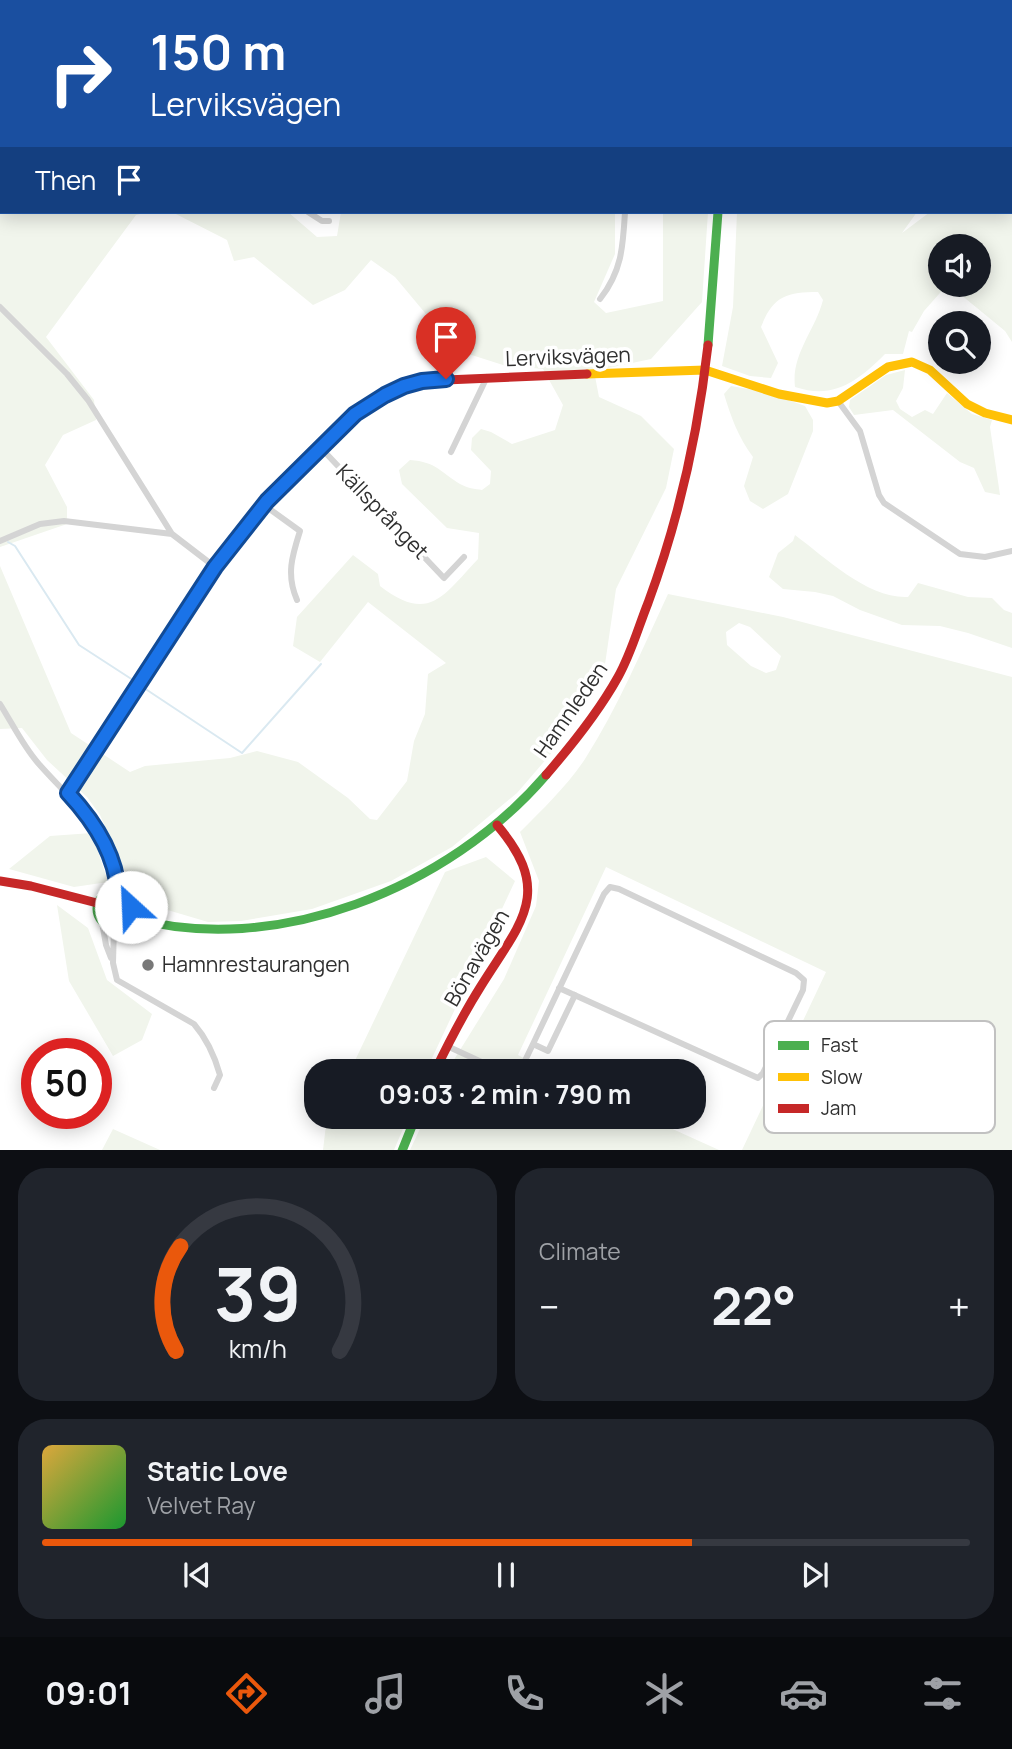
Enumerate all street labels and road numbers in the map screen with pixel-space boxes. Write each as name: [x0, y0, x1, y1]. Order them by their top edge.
street label: Lerviksvägen: [505, 340, 631, 372]
street label: Källsprånget: [330, 458, 435, 565]
street label: Hamnleden: [527, 656, 613, 763]
street label: Bönavägen: [437, 904, 515, 1011]

